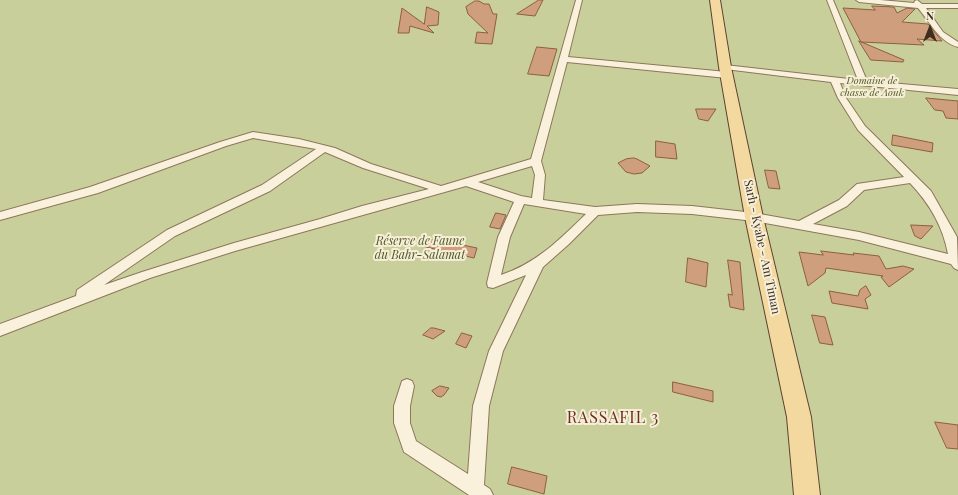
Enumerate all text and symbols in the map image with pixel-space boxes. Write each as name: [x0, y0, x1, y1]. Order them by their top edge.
north arrow: [910, 8, 950, 48]
text: N: [926, 8, 934, 23]
park label: Domaine de chasse de Aouk: [840, 75, 904, 98]
street label: Sarh - Kyabe - Am Timan: [741, 178, 783, 316]
park label: Réserve de Faune du Bahr-Salamat: [375, 234, 465, 262]
district label: RASSAFIL 3: [567, 408, 659, 428]

